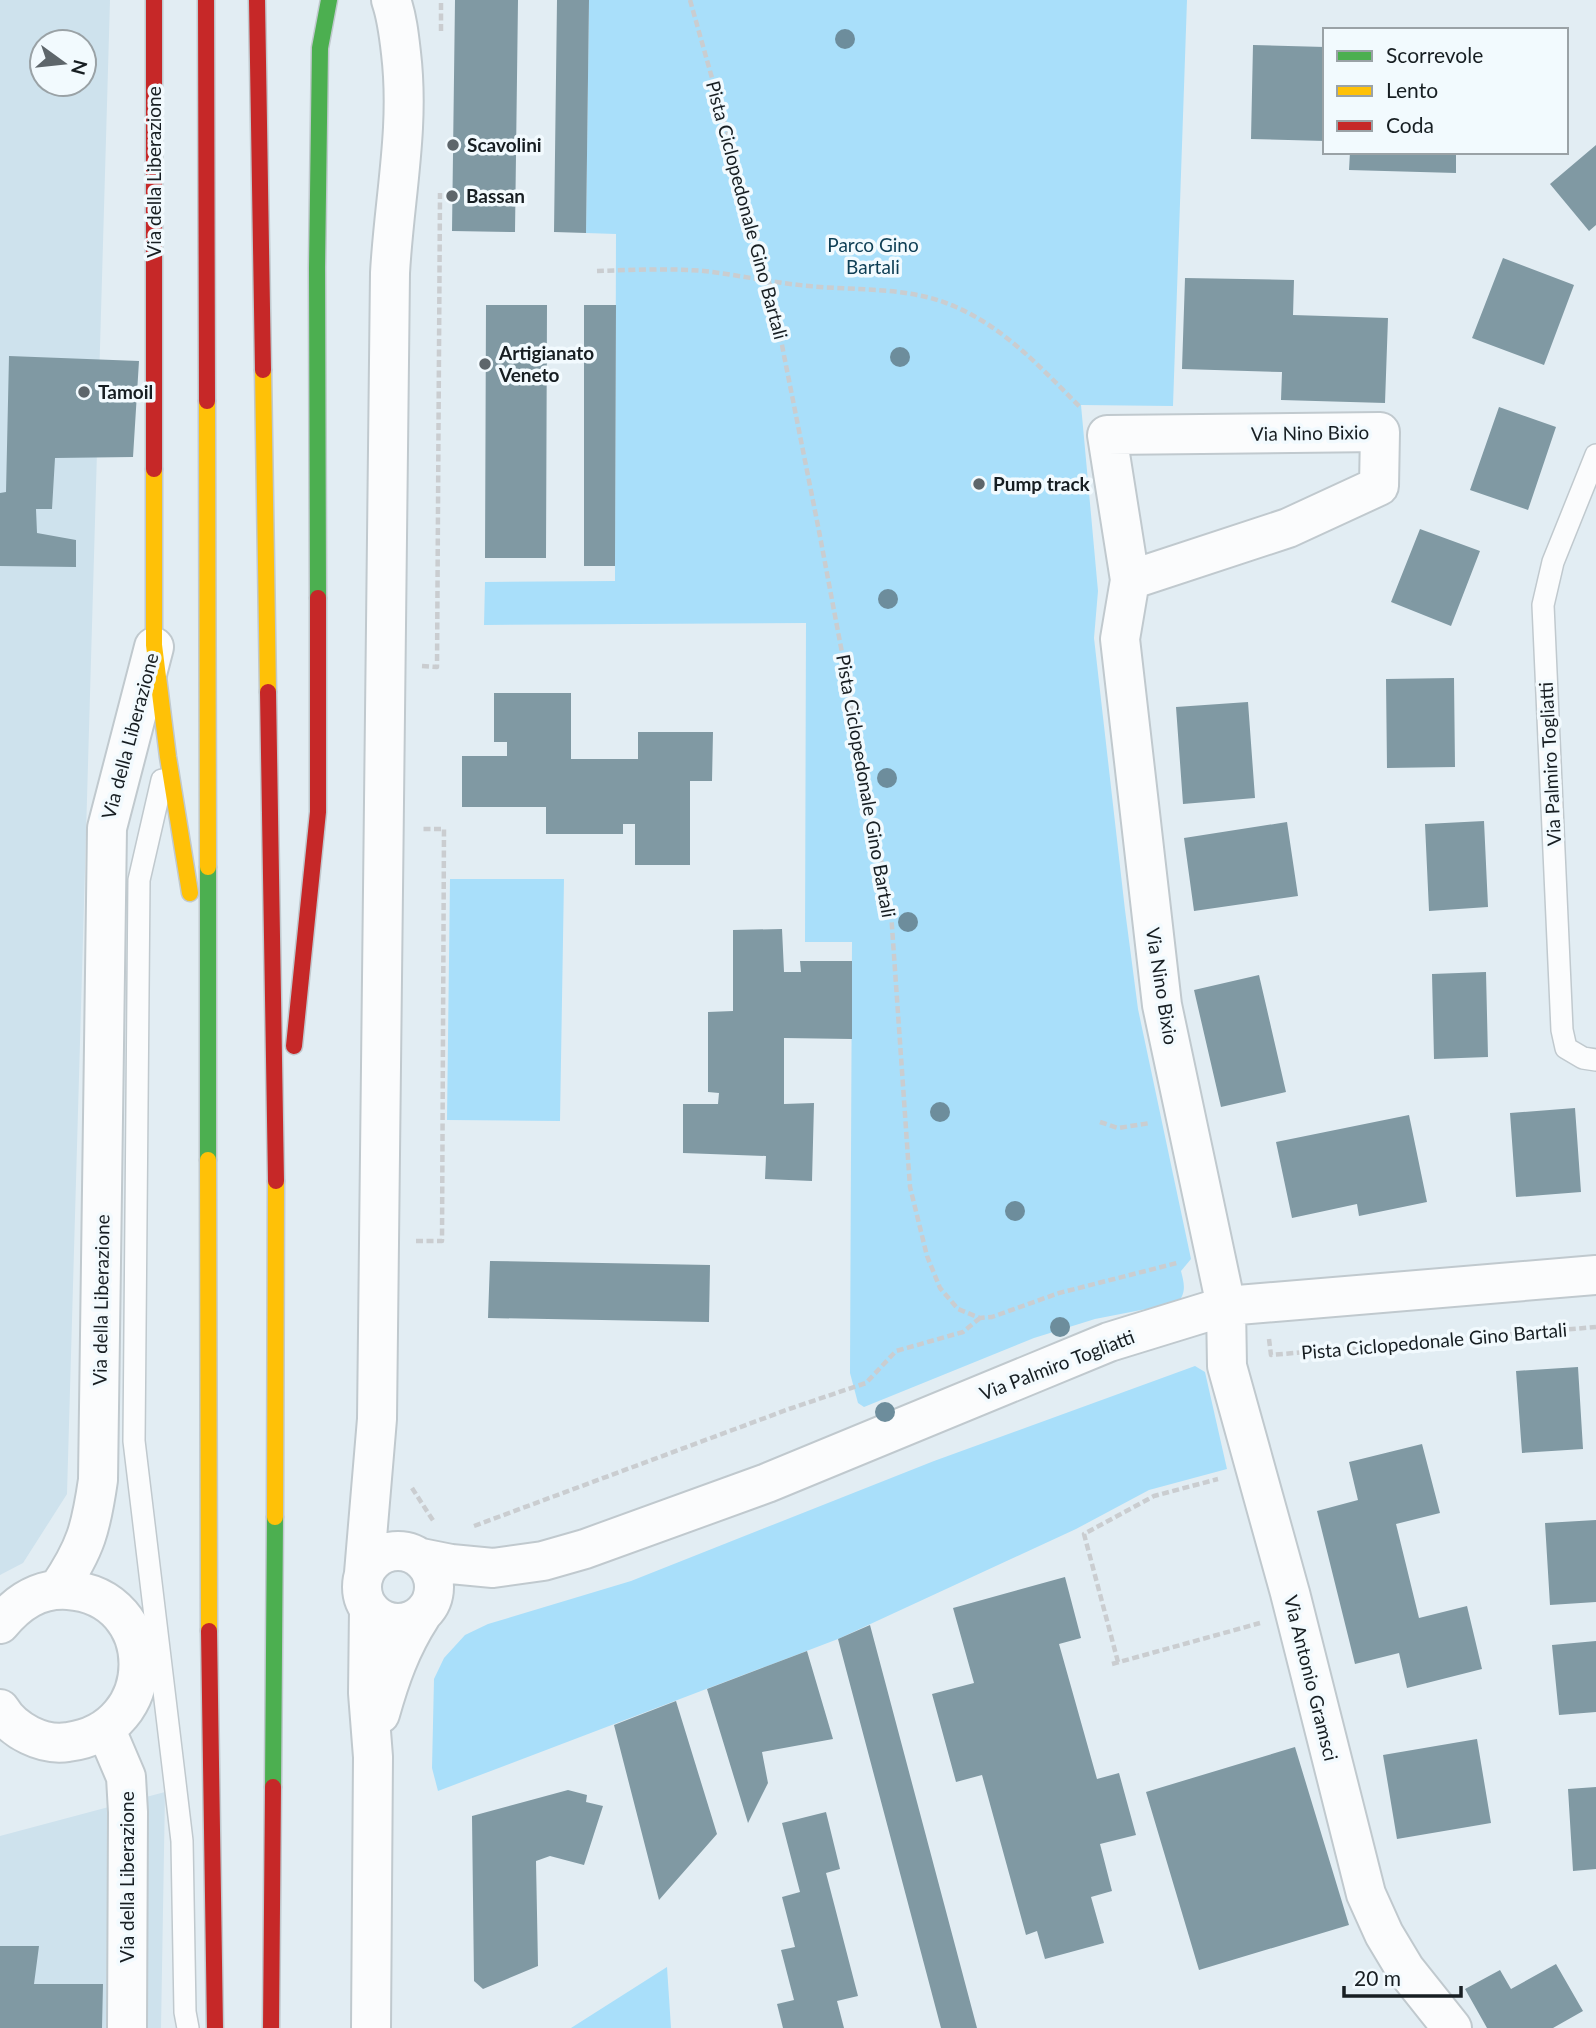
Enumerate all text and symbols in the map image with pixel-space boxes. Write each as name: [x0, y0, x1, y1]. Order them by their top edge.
north arrow: [28, 28, 98, 98]
legend: [1323, 28, 1568, 154]
text: Scorrevole: [1386, 42, 1483, 67]
text: N: [67, 57, 93, 78]
text: Lento: [1386, 77, 1438, 102]
street label: Pista Ciclopedonale Gino Bartali: [702, 78, 793, 342]
street label: Via della Liberazione: [142, 86, 165, 258]
text: Coda: [1386, 112, 1434, 137]
place label: Scavolini: [467, 133, 542, 156]
marker: Scavolini: [445, 137, 461, 153]
place label: Bassan: [466, 184, 525, 207]
marker: Bassan: [444, 188, 460, 204]
park label: Parco Gino Bartali: [827, 233, 919, 278]
place label: Artigianato Veneto: [498, 341, 594, 386]
marker: Artigianato Veneto: [477, 356, 493, 372]
place label: Tamoil: [98, 380, 153, 403]
marker: Tamoil: [76, 384, 92, 400]
street label: Via Nino Bixio: [1251, 420, 1369, 445]
place label: Pump track: [993, 472, 1091, 495]
marker: Pump track: [971, 476, 987, 492]
street label: Via della Liberazione: [96, 650, 163, 822]
street label: Pista Ciclopedonale Gino Bartali: [832, 653, 901, 919]
street label: Via Palmiro Togliatti: [1534, 681, 1565, 847]
street label: Via Nino Bixio: [1142, 926, 1183, 1046]
street label: Via della Liberazione: [88, 1214, 113, 1386]
street label: Pista Ciclopedonale Gino Bartali: [1300, 1317, 1568, 1364]
street label: Via Palmiro Togliatti: [976, 1324, 1138, 1405]
street label: Via Antonio Gramsci: [1280, 1593, 1343, 1763]
street label: Via della Liberazione: [115, 1791, 138, 1963]
scale bar: [1344, 1954, 1461, 1998]
text: 20 m: [1354, 1965, 1401, 1990]

